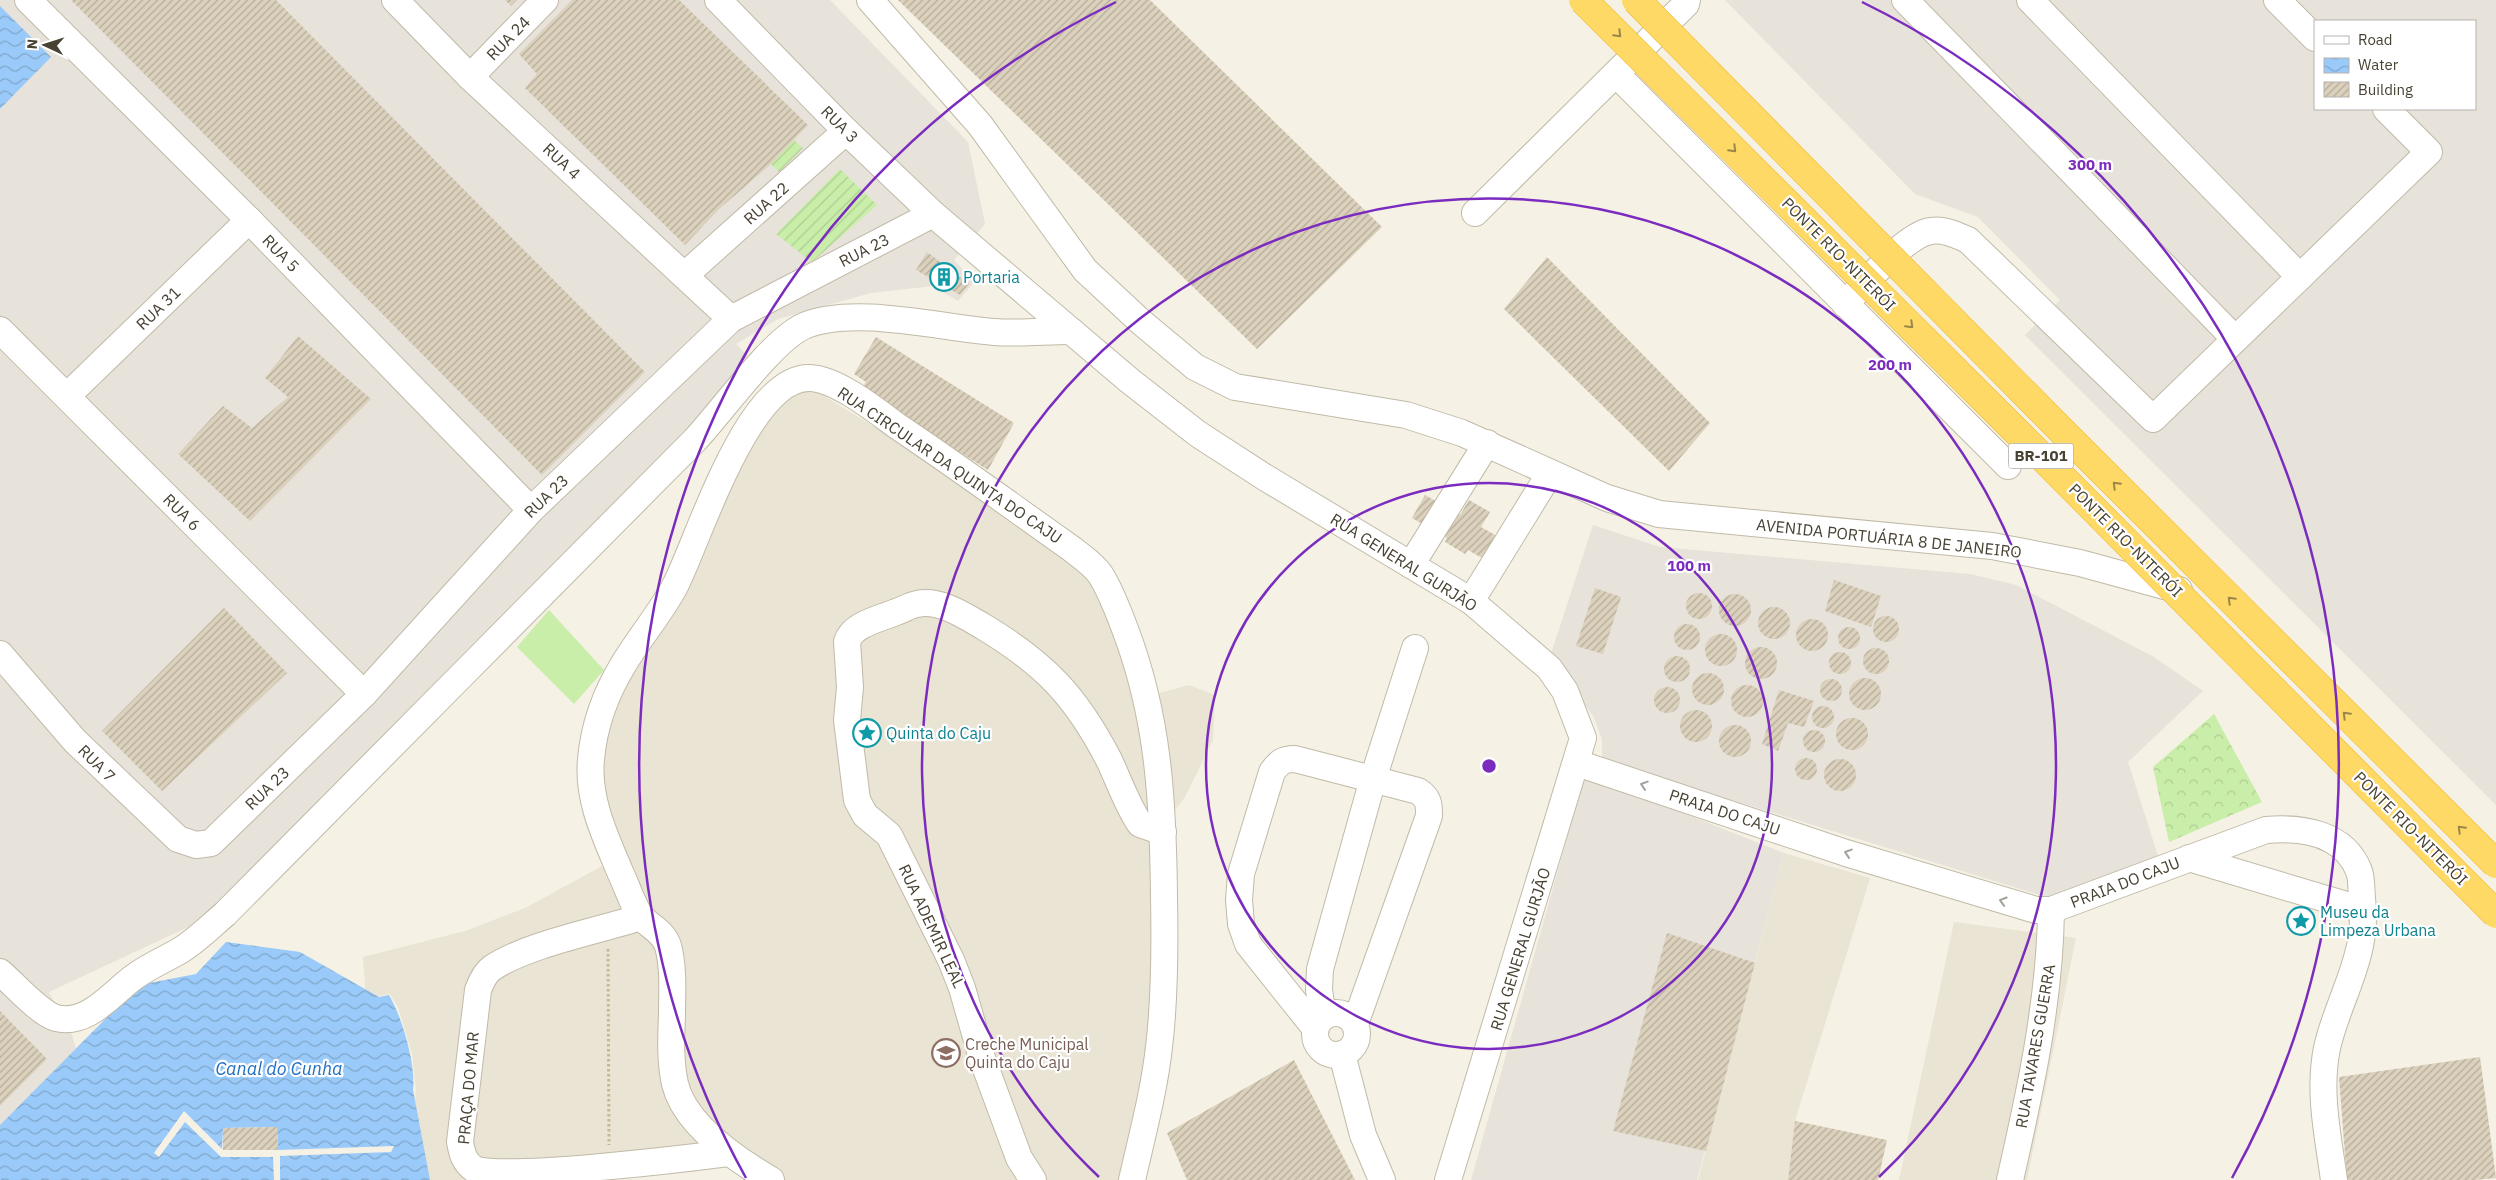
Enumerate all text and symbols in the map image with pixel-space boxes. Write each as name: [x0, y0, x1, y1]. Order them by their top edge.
street label: RUA 24: [482, 12, 534, 64]
north arrow: [20, 20, 70, 70]
legend: [2314, 20, 2476, 110]
one-way arrow: [1612, 28, 1621, 37]
text: Road: [2358, 30, 2393, 49]
text: N: [23, 38, 41, 50]
text: Water: [2358, 55, 2399, 74]
text: Building: [2358, 80, 2413, 99]
street label: RUA 3: [817, 101, 863, 147]
street label: RUA 4: [539, 139, 585, 183]
one-way arrow: [1727, 143, 1736, 152]
text: 300 m: [2068, 155, 2112, 174]
street label: RUA 22: [739, 178, 793, 228]
street label: PONTE RIO-NITERÓI: [1778, 192, 1901, 315]
street label: RUA 23: [835, 229, 893, 271]
street label: RUA 5: [258, 230, 304, 276]
building icon: Portaria: [929, 262, 959, 292]
place label: Portaria: [963, 267, 1020, 287]
street label: RUA 31: [132, 282, 184, 334]
one-way arrow: [1905, 319, 1914, 328]
text: 200 m: [1868, 355, 1912, 374]
street label: RUA CIRCULAR DA QUINTA DO CAJU: [834, 382, 1066, 548]
road number: BR-101: [2008, 444, 2074, 468]
street label: RUA 23: [520, 470, 572, 522]
street label: PONTE RIO-NITERÓI: [2065, 478, 2188, 601]
one-way arrow: [2113, 482, 2122, 491]
street label: RUA 6: [159, 489, 205, 535]
street label: RUA GENERAL GURJÃO: [1327, 509, 1481, 615]
street label: AVENIDA PORTUÁRIA 8 DE JANEIRO: [1755, 513, 2023, 562]
text: 100 m: [1667, 556, 1711, 575]
one-way arrow: [2228, 597, 2237, 606]
one-way arrow: [2343, 711, 2352, 720]
place icon: Quinta do Caju: [852, 718, 882, 748]
place label: Quinta do Caju: [886, 723, 991, 743]
street label: RUA 7: [74, 740, 120, 786]
centre of rings: [1480, 757, 1498, 775]
street label: RUA 23: [241, 762, 293, 814]
street label: PONTE RIO-NITERÓI: [2350, 766, 2473, 889]
one-way arrow: [1640, 781, 1649, 791]
street label: PRAIA DO CAJU: [1667, 785, 1783, 839]
one-way arrow: [2458, 826, 2467, 835]
one-way arrow: [1844, 849, 1853, 859]
street label: PRAIA DO CAJU: [2067, 852, 2183, 912]
street label: RUA ADEMIR LEAL: [895, 861, 969, 991]
street label: RUA GENERAL GURJÃO: [1486, 865, 1554, 1033]
one-way arrow: [2000, 897, 2008, 907]
place label: Museu da Limpeza Urbana: [2320, 902, 2436, 940]
place icon: Museu da Limpeza Urbana: [2286, 906, 2316, 936]
street label: RUA TAVARES GUERRA: [2011, 962, 2059, 1130]
street label: PRAÇA DO MAR: [453, 1031, 483, 1145]
place label: Creche Municipal Quinta do Caju: [965, 1034, 1089, 1072]
school or university icon: Creche Municipal Quinta do Caju: [931, 1038, 961, 1068]
water label: Canal do Cunha: [215, 1057, 343, 1080]

